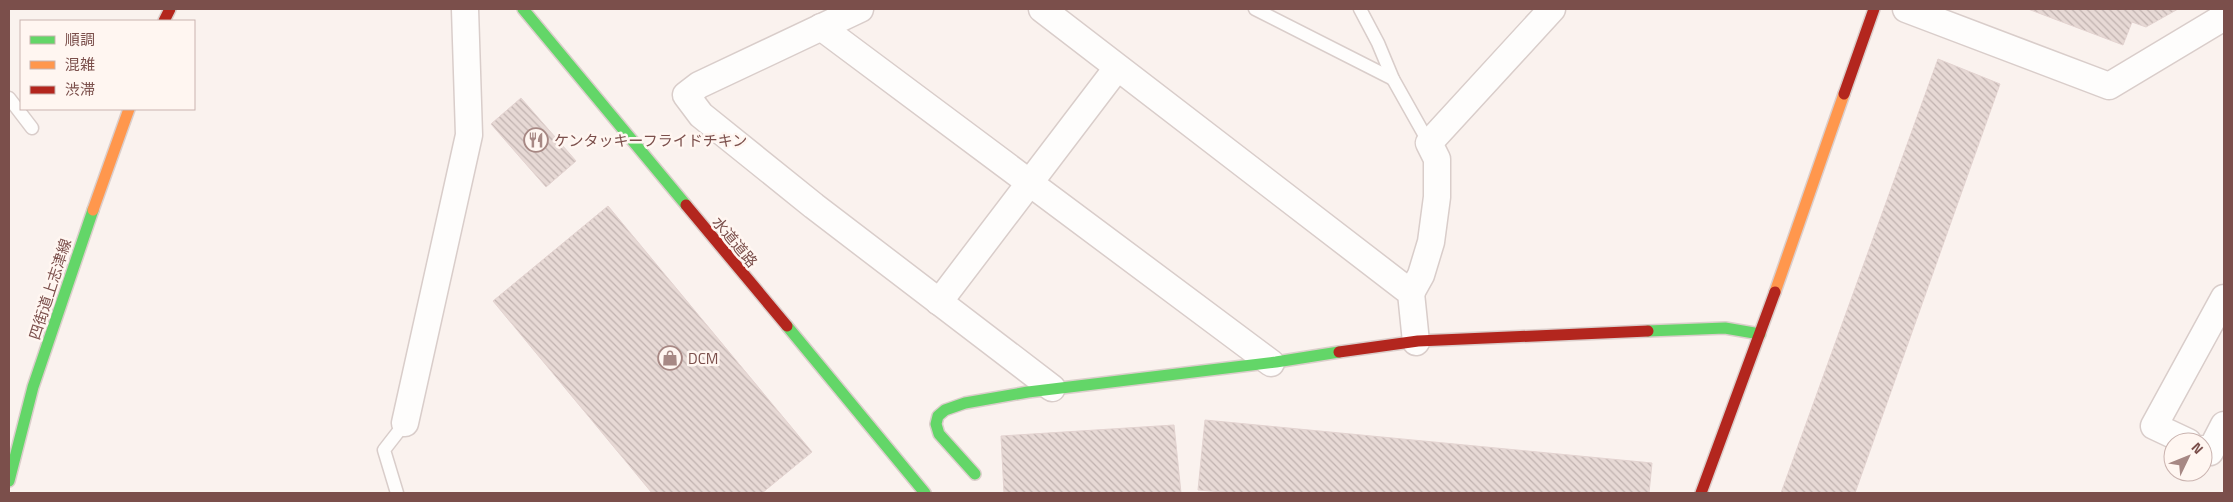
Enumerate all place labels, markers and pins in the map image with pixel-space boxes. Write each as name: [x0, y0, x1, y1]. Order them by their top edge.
restaurant icon: ケンタッキーフライドチキン: [523, 127, 549, 153]
place label: ケンタッキーフライドチキン: [554, 129, 747, 152]
shop icon: DCM: [657, 345, 683, 371]
place label: DCM: [688, 347, 718, 370]

